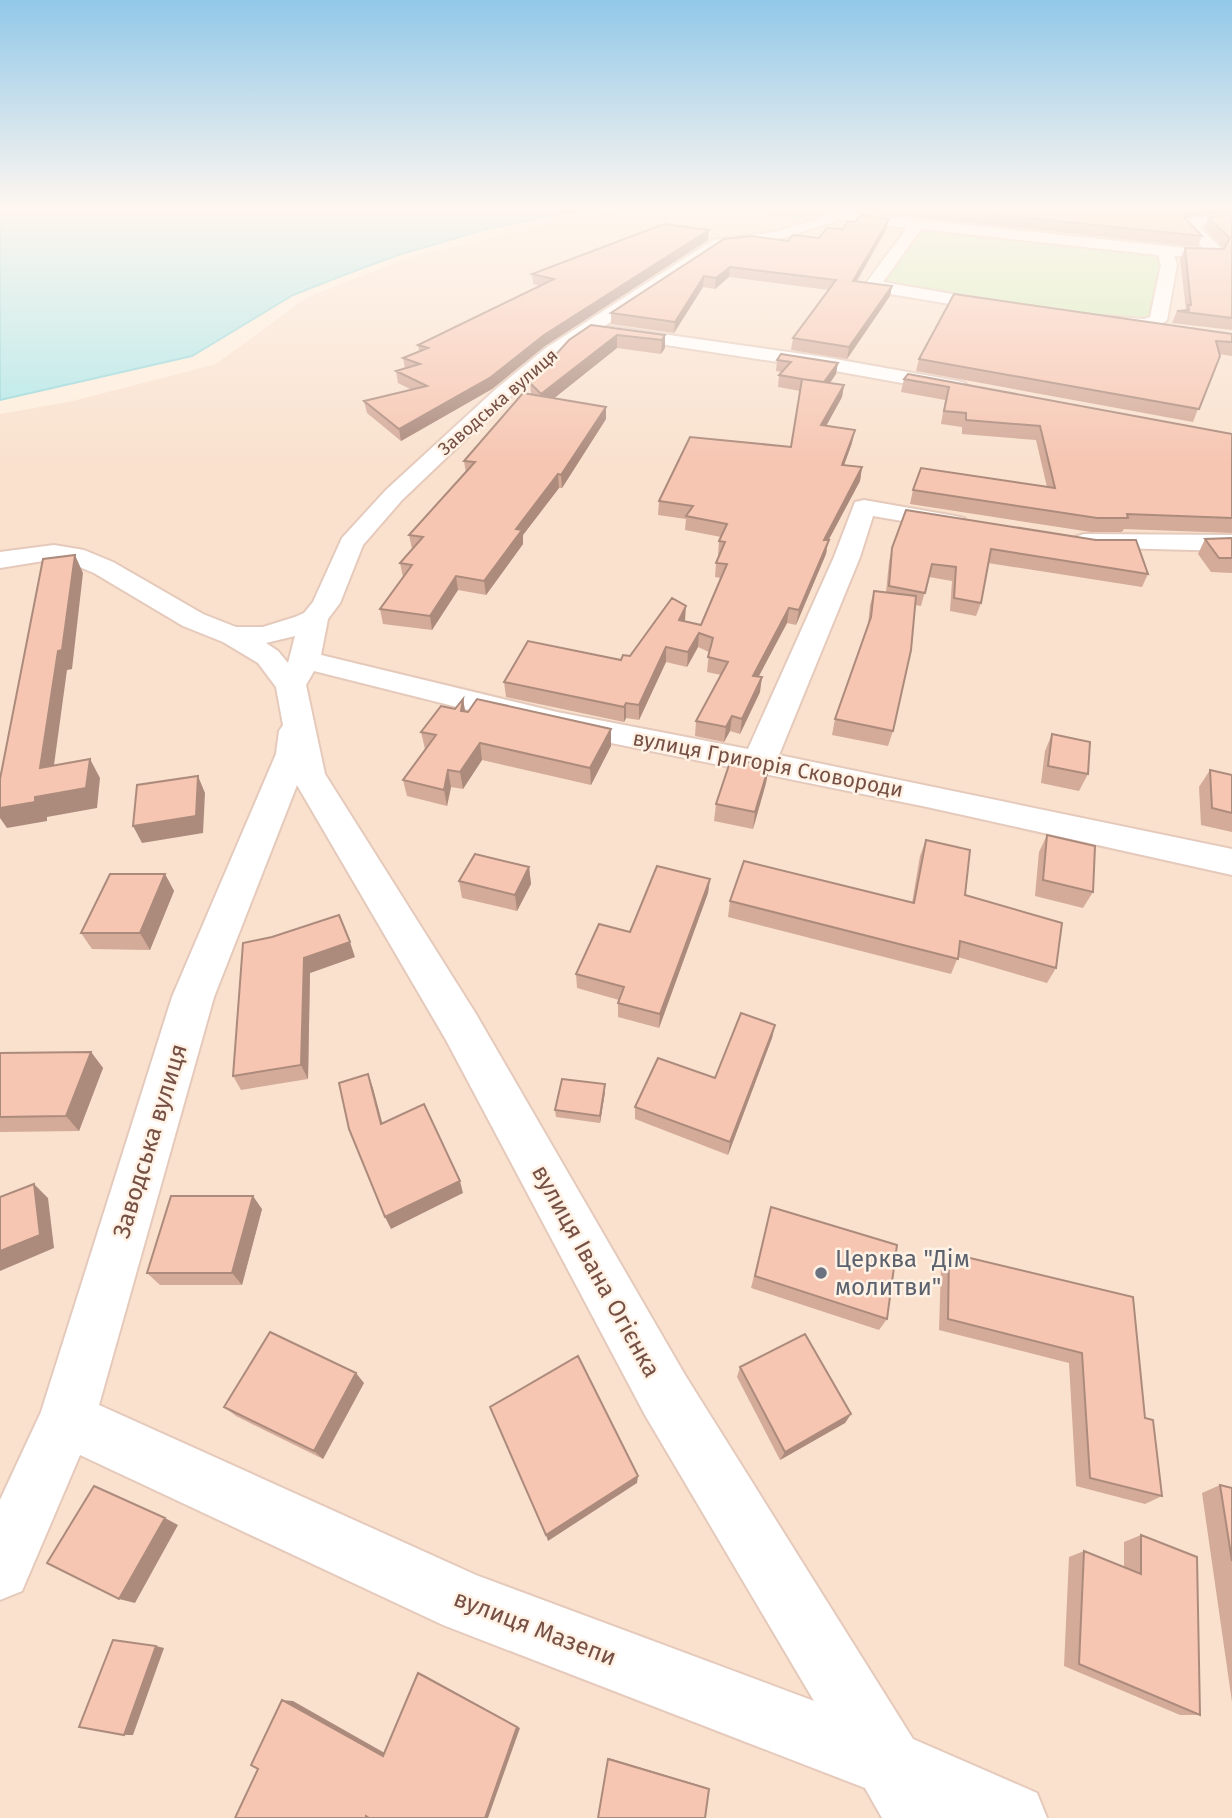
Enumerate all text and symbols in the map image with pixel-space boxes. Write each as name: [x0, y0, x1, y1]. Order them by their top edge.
street label: Заводська вулиця: [434, 344, 562, 460]
street label: вулиця Григорія Сковороди: [631, 725, 905, 803]
street label: Заводська вулиця: [107, 1040, 193, 1242]
street label: вулиця Івана Огієнка: [526, 1160, 666, 1382]
place label: Церква "Дім молитви": [835, 1245, 970, 1301]
marker: Церква "Дім молитви": [813, 1265, 829, 1281]
street label: вулиця Мазепи: [450, 1584, 620, 1672]

